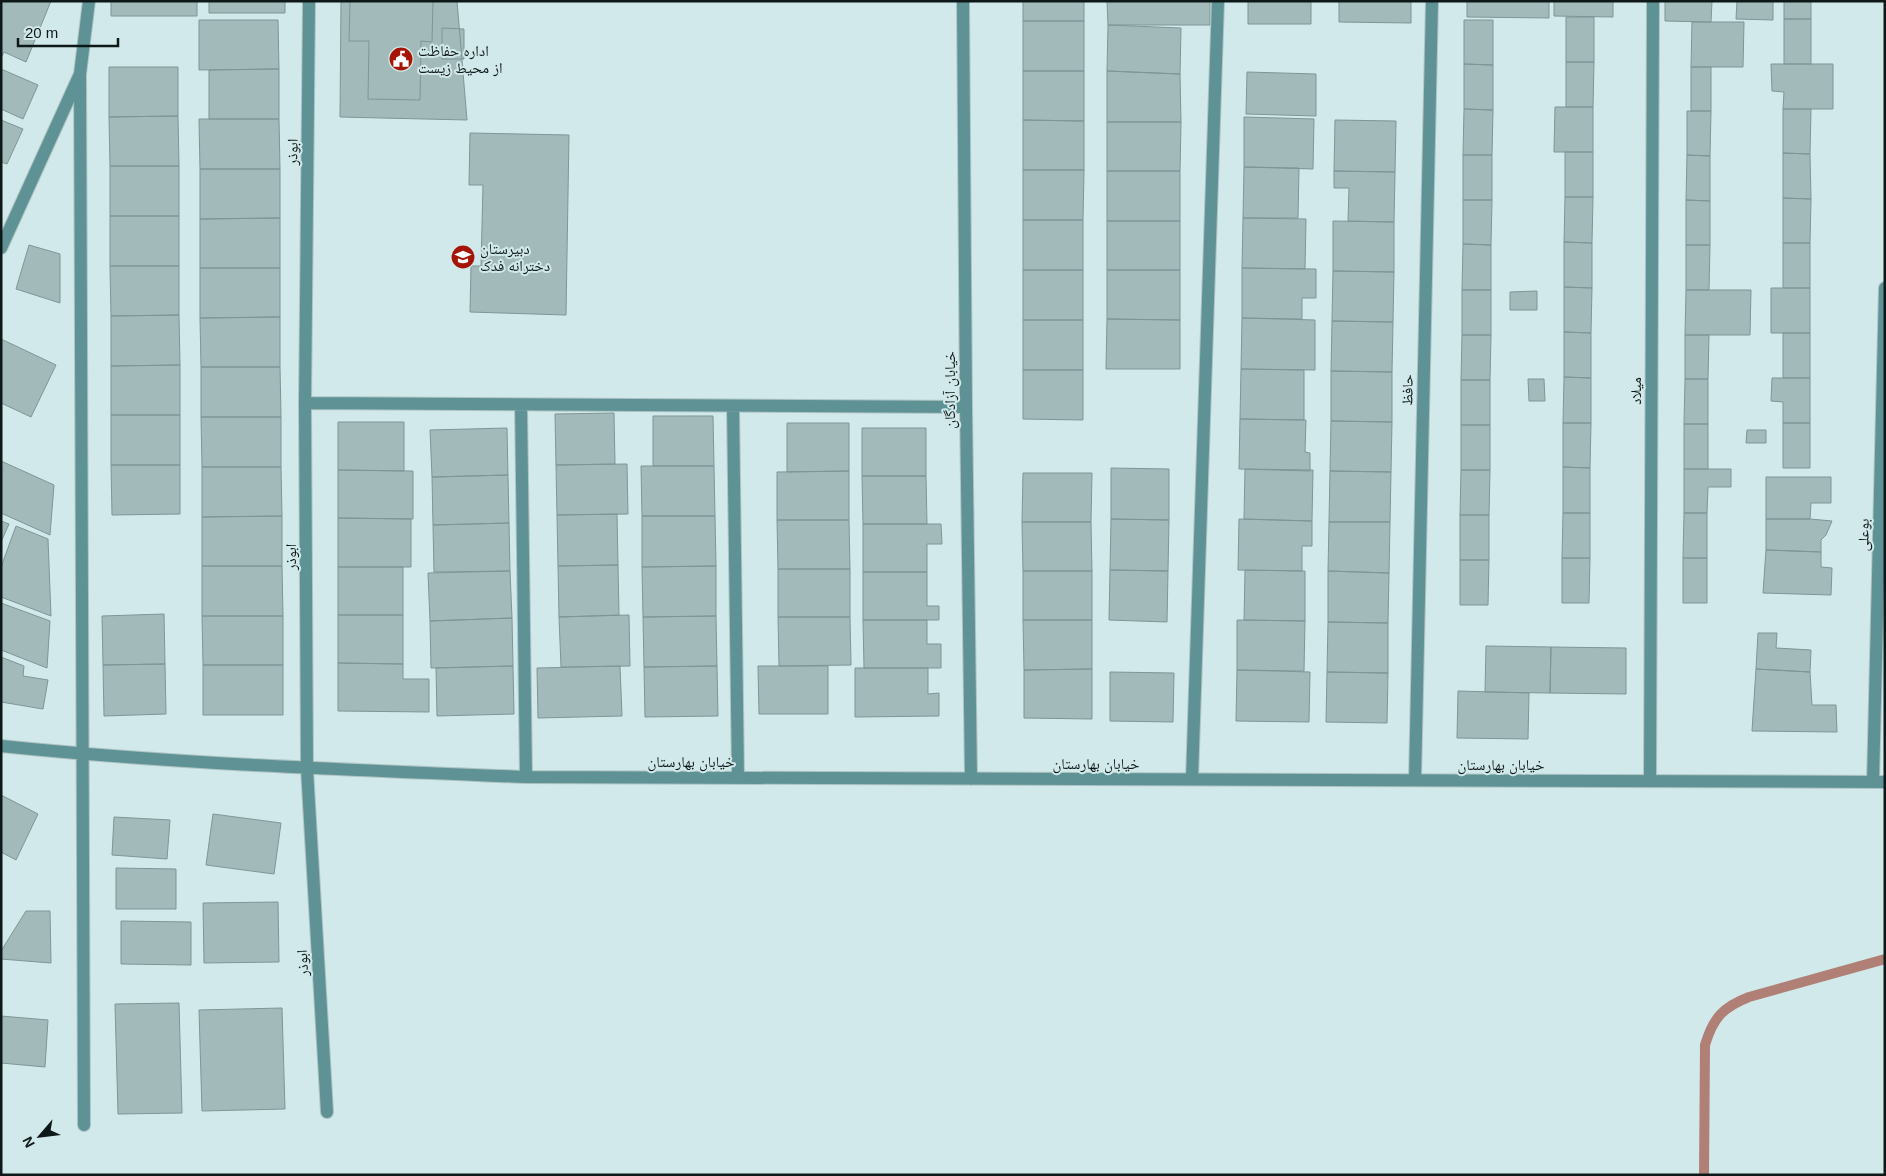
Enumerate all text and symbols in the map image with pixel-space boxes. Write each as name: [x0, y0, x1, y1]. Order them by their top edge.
scale bar: [18, 15, 118, 47]
text: 20 m: [25, 24, 58, 41]
place label: اداره حفاظت از محیط زیست: [418, 42, 503, 77]
public building icon: اداره حفاظت از محیط زیست: [388, 46, 414, 72]
street label: ابوذر: [283, 138, 302, 167]
place label: دبیرستان دخترانه فدک: [480, 240, 550, 275]
school or university icon: دبیرستان دخترانه فدک: [450, 244, 476, 270]
street label: خیابان آزادگان: [941, 351, 960, 429]
street label: حافظ: [1398, 374, 1416, 406]
street label: میلاد: [1627, 377, 1644, 405]
street label: بوعلی: [1854, 519, 1874, 552]
street label: ابوذر: [282, 544, 300, 571]
street label: خیابان بهارستان: [648, 753, 735, 772]
street label: خیابان بهارستان: [1053, 755, 1140, 774]
street label: خیابان بهارستان: [1458, 756, 1545, 775]
street label: ابوذر: [293, 949, 312, 978]
north arrow: [15, 1111, 65, 1161]
text: N: [19, 1134, 38, 1150]

